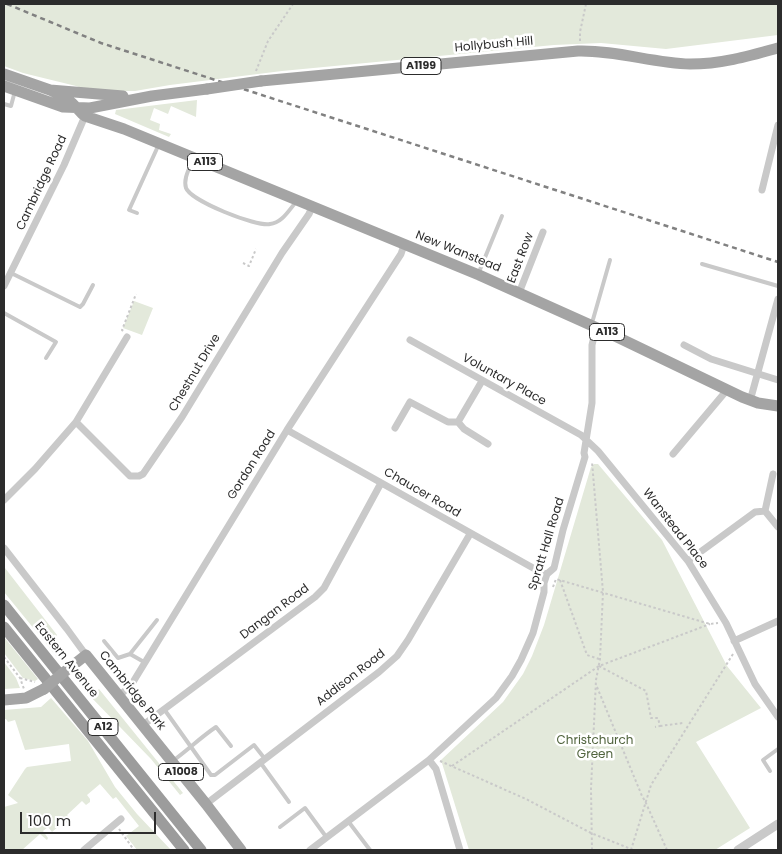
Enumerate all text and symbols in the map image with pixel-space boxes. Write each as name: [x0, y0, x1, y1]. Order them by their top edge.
street label: Hollybush Hill: [454, 34, 534, 56]
road number: A1199: [401, 58, 441, 74]
street label: Cambridge Road: [14, 133, 70, 233]
road number: A113: [188, 154, 222, 170]
street label: New Wanstead: [413, 228, 503, 276]
street label: East Row: [505, 231, 537, 285]
road number: A113: [590, 324, 624, 341]
street label: Chestnut Drive: [166, 332, 224, 414]
street label: Voluntary Place: [460, 351, 548, 409]
street label: Gordon Road: [225, 428, 279, 502]
street label: Chaucer Road: [381, 465, 463, 521]
street label: Wanstead Place: [639, 486, 711, 572]
street label: Spratt Hall Road: [526, 496, 568, 592]
street label: Dangan Road: [238, 581, 312, 643]
street label: Eastern Avenue: [31, 619, 101, 701]
street label: Addison Road: [314, 647, 388, 709]
street label: Cambridge Park: [96, 648, 168, 734]
road number: A12: [88, 719, 118, 736]
park label: Christchurch Green: [556, 734, 634, 762]
road number: A1008: [158, 764, 204, 780]
scale bar: [22, 802, 159, 834]
text: 100 m: [28, 810, 71, 831]

